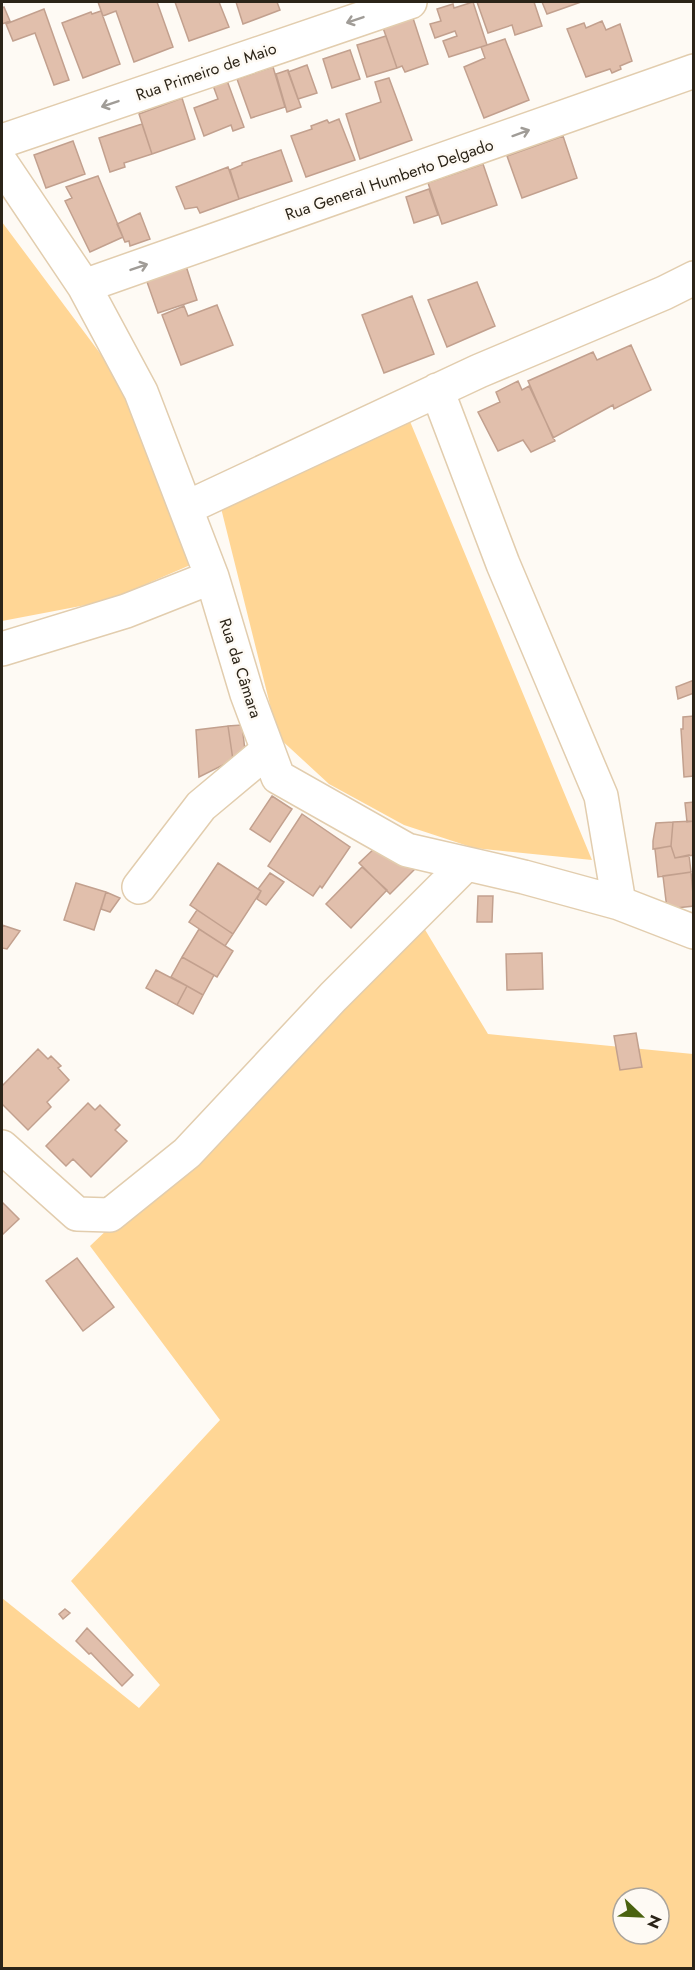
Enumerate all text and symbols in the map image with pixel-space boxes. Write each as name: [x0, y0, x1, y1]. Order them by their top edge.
one-way arrow: [346, 16, 365, 27]
street label: Rua Primeiro de Maio: [133, 37, 280, 106]
one-way arrow: [101, 99, 120, 110]
one-way arrow: [512, 126, 530, 137]
street label: Rua General Humberto Delgado: [282, 133, 497, 226]
one-way arrow: [129, 260, 148, 271]
street label: Rua da Câmara: [214, 615, 267, 721]
north arrow: [611, 1886, 671, 1946]
text: N: [641, 1911, 667, 1932]

